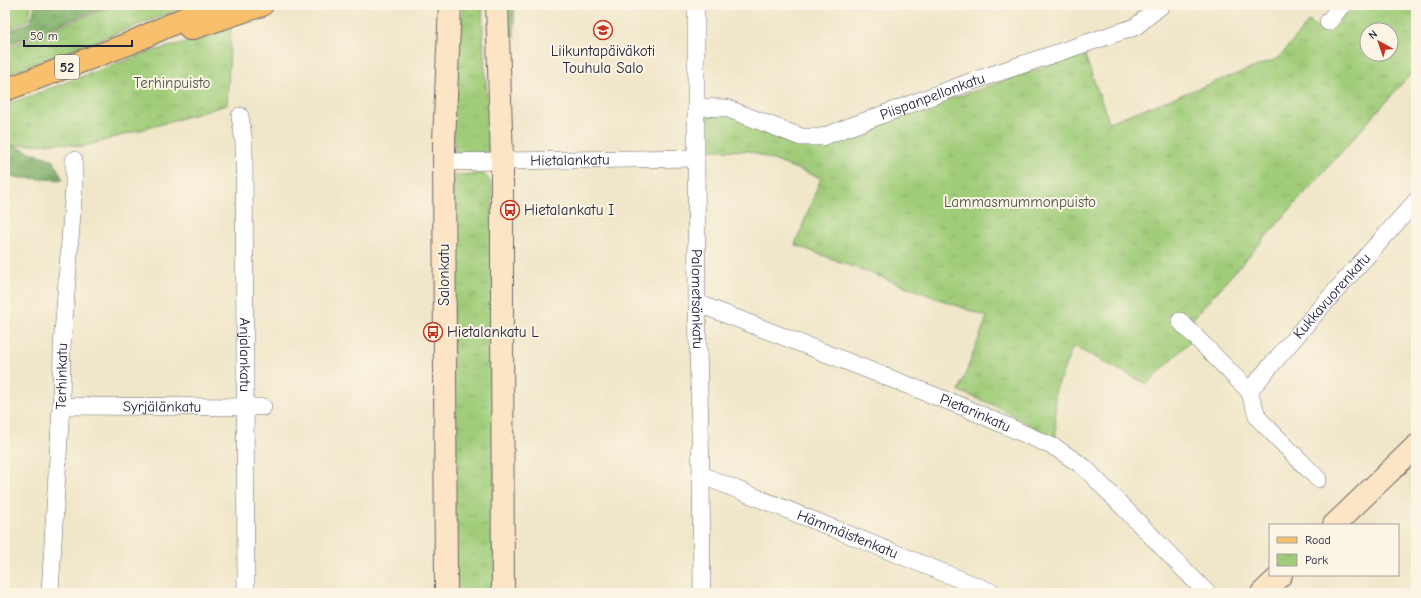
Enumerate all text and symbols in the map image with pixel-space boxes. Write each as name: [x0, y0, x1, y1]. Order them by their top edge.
school or university icon: Liikuntapäiväkoti Touhula Salo: [592, 19, 614, 41]
scale bar: [24, 22, 132, 48]
north arrow: [1359, 22, 1399, 62]
text: N: [1366, 27, 1380, 42]
text: 50 m: [30, 29, 58, 43]
place label: Liikuntapäiväkoti Touhula Salo: [551, 42, 655, 77]
road number: 52: [55, 55, 79, 79]
street label: Piispanpellonkatu: [877, 69, 987, 124]
park label: Terhinpuisto: [134, 74, 211, 92]
street label: Hietalankatu: [530, 150, 610, 170]
park label: Lammasmummonpuisto: [944, 193, 1096, 211]
bus stop icon: Hietalankatu I: [499, 199, 521, 221]
place label: Hietalankatu I: [524, 201, 614, 219]
street label: Salonkatu: [435, 244, 453, 306]
street label: Palometsänkatu: [688, 249, 707, 349]
street label: Kukkavuorenkatu: [1289, 249, 1374, 342]
street label: Anjalankatu: [236, 317, 254, 392]
bus stop icon: Hietalankatu L: [422, 321, 444, 343]
place label: Hietalankatu L: [447, 323, 539, 341]
street label: Terhinkatu: [52, 342, 71, 410]
street label: Pietarinkatu: [937, 390, 1013, 436]
street label: Syrjälänkatu: [123, 397, 201, 416]
street label: Hämmäistenkatu: [794, 506, 901, 562]
legend: [1269, 524, 1399, 576]
text: Road: [1305, 533, 1331, 547]
text: Park: [1305, 553, 1328, 567]

